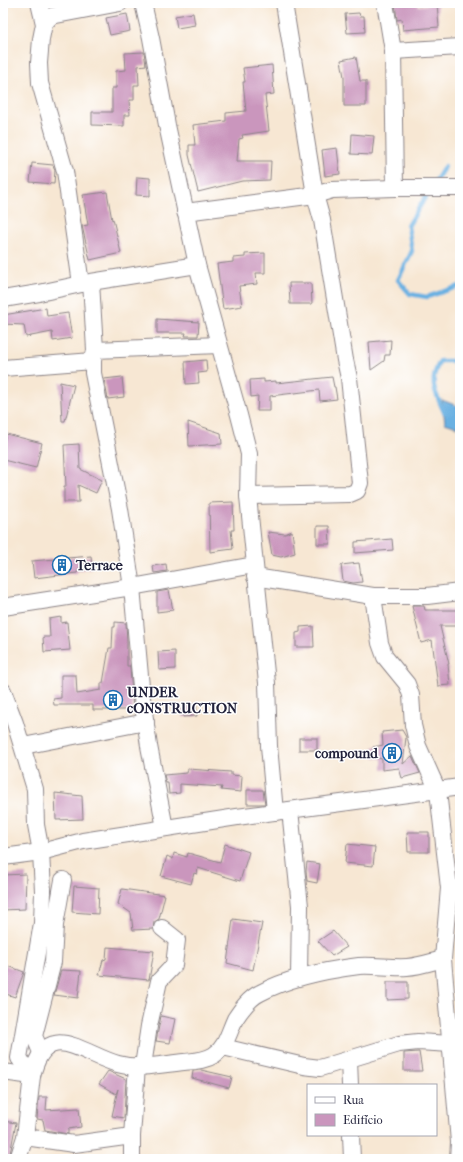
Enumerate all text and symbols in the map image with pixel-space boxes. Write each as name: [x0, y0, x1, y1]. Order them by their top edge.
building icon: Terrace: [51, 554, 73, 576]
place label: Terrace: [75, 557, 123, 574]
place label: UNDER cONSTRUCTION: [126, 684, 238, 717]
building icon: UNDER cONSTRUCTION: [102, 689, 124, 711]
building icon: compound: [381, 742, 403, 764]
place label: compound: [315, 745, 379, 762]
legend: [307, 1084, 437, 1136]
text: Rua: [343, 1093, 364, 1107]
text: Edifício: [343, 1113, 383, 1127]

